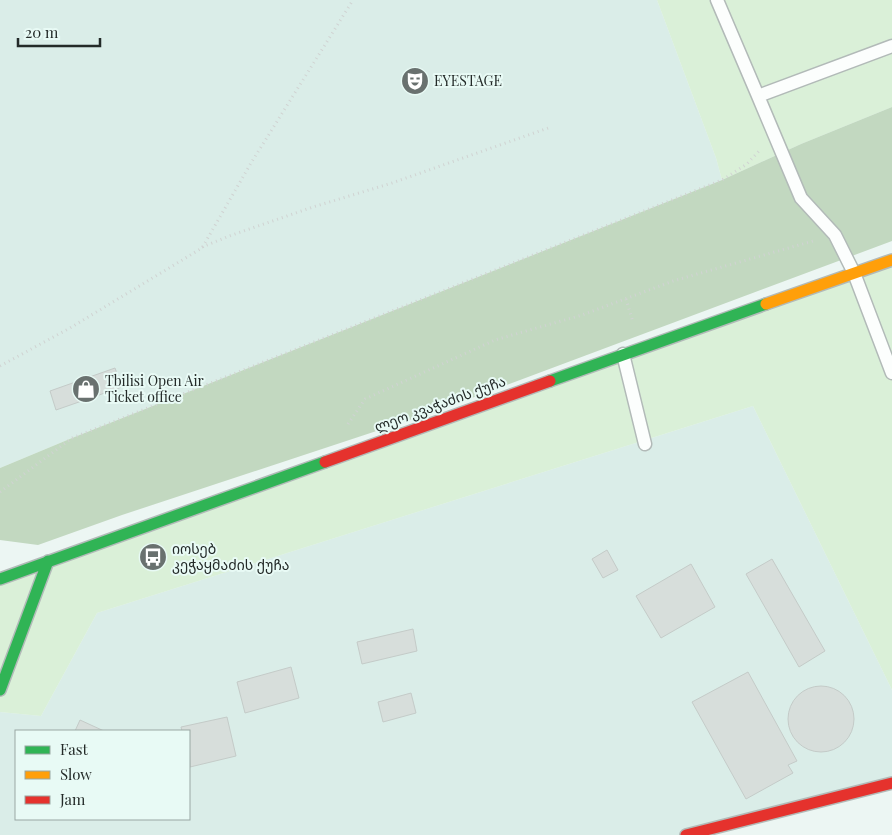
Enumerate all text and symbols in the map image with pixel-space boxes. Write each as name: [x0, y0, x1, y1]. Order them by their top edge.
scale bar: [18, 15, 100, 47]
text: 20 m: [25, 22, 59, 42]
theatre icon: EYESTAGE: [400, 66, 430, 96]
place label: EYESTAGE: [434, 71, 502, 90]
place label: Tbilisi Open Air Ticket office: [105, 371, 205, 406]
street label: ლეო კვაჭაძის ქუჩა: [372, 371, 508, 436]
shop icon: Tbilisi Open Air Ticket office: [71, 374, 101, 404]
place label: იოსებ კეჭაყმაძის ქუჩა: [172, 539, 289, 574]
bus stop icon: იოსებ კეჭაყმაძის ქუჩა: [138, 542, 168, 572]
legend: [15, 730, 190, 820]
text: Fast: [60, 739, 89, 759]
text: Slow: [60, 764, 92, 784]
text: Jam: [59, 789, 86, 809]

